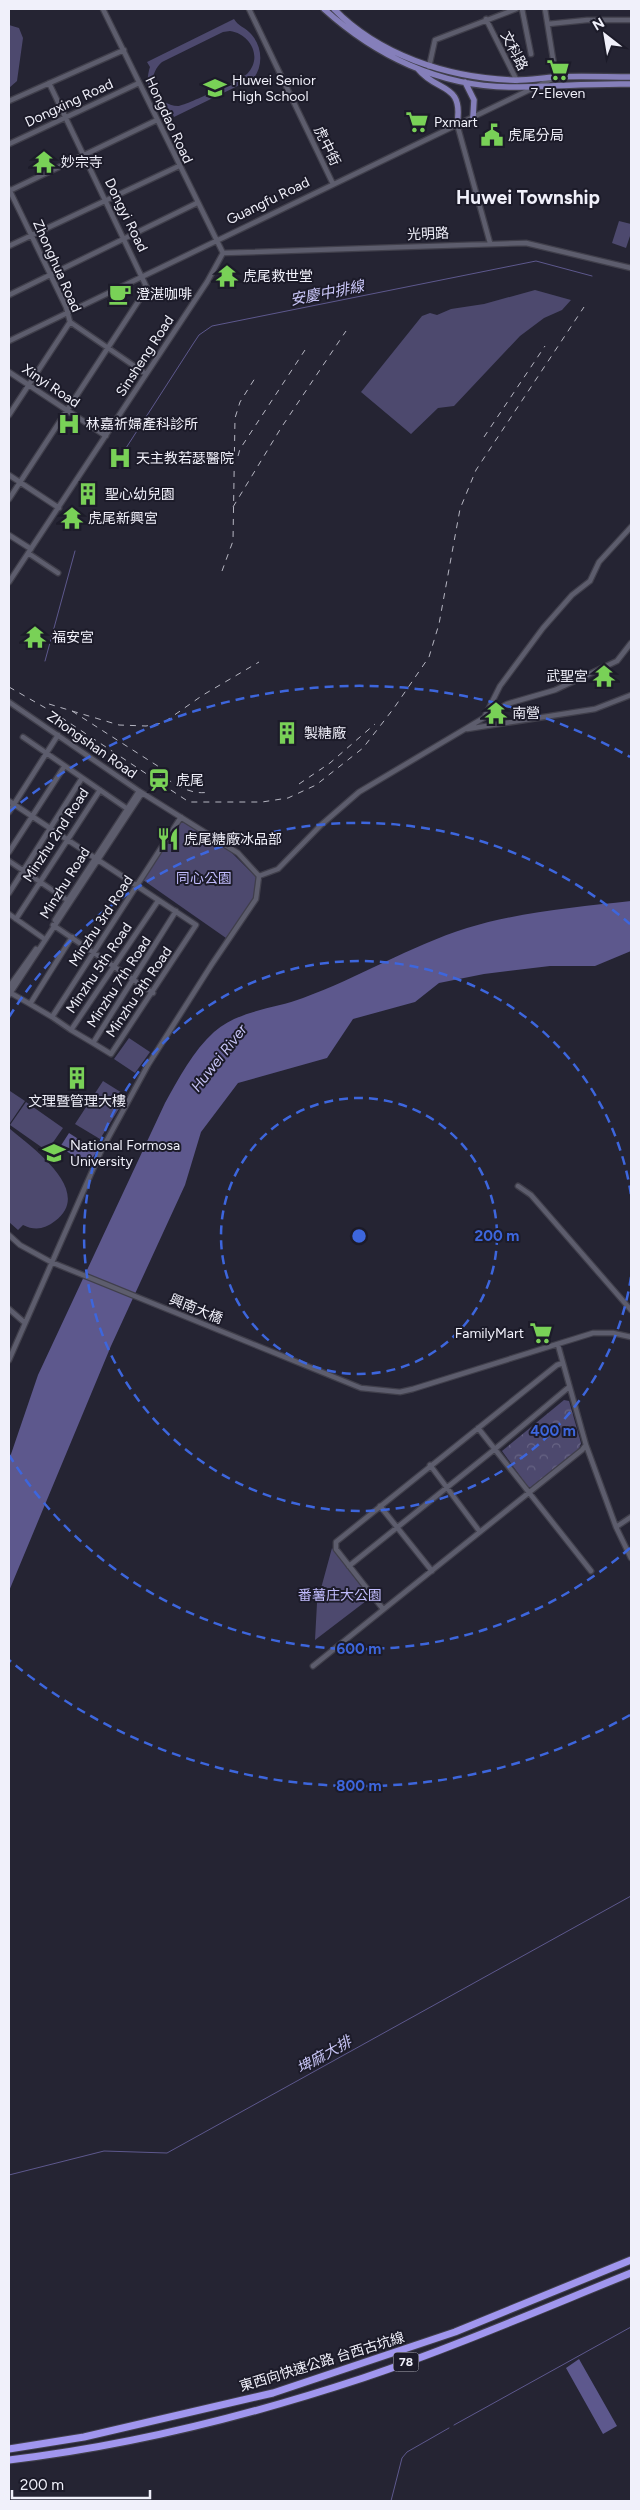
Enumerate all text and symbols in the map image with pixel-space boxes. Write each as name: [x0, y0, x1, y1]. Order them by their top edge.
north arrow: [580, 10, 630, 60]
text: N: [590, 14, 608, 34]
street label: 文科路: [497, 28, 531, 74]
supermarket icon: 7-Eleven: [545, 57, 571, 83]
place label: Huwei Senior High School: [232, 72, 316, 105]
street label: Hongdao Road: [141, 74, 197, 166]
street label: Dongxing Road: [22, 75, 116, 131]
school or university icon: Huwei Senior High School: [202, 75, 228, 101]
place label: 7-Eleven: [531, 85, 586, 102]
supermarket icon: Pxmart: [404, 109, 430, 135]
place label: Pxmart: [434, 114, 478, 131]
public building icon: 虎尾分局: [479, 122, 505, 148]
street label: 虎中街: [310, 123, 344, 169]
place label: 虎尾分局: [508, 127, 564, 144]
temple icon: 妙宗寺: [31, 149, 57, 175]
place label: 妙宗寺: [61, 154, 103, 171]
street label: Guangfu Road: [224, 174, 312, 228]
street label: Dongyi Road: [101, 175, 151, 255]
district label: Huwei Township: [456, 186, 600, 209]
street label: Zhonghua Road: [29, 217, 85, 315]
street label: 光明路: [407, 224, 449, 244]
temple icon: 虎尾救世堂: [214, 263, 240, 289]
place label: 虎尾救世堂: [243, 268, 313, 285]
water label: 安慶中排線: [288, 277, 367, 309]
cafe icon: 澄湛咖啡: [107, 281, 133, 307]
place label: 澄湛咖啡: [136, 286, 192, 303]
street label: Sinsheng Road: [112, 312, 178, 400]
street label: Xinyi Road: [19, 361, 83, 411]
hospital icon: 林嘉祈婦產科診所: [56, 411, 82, 437]
place label: 林嘉祈婦產科診所: [86, 416, 198, 433]
hospital icon: 天主教若瑟醫院: [107, 445, 133, 471]
place label: 天主教若瑟醫院: [136, 450, 234, 467]
building icon: 聖心幼兒園: [75, 481, 101, 507]
place label: 聖心幼兒園: [105, 486, 175, 503]
temple icon: 虎尾新興宮: [59, 505, 85, 531]
place label: 虎尾新興宮: [88, 510, 158, 527]
temple icon: 福安宮: [22, 624, 48, 650]
place label: 福安宮: [52, 629, 94, 646]
temple icon: 武聖宮: [591, 663, 617, 689]
place label: 武聖宮: [546, 668, 588, 685]
temple icon: 南營: [483, 700, 509, 726]
place label: 南營: [512, 705, 540, 722]
street label: Zhongshan Road: [44, 708, 140, 782]
building icon: 製糖廠: [274, 720, 300, 746]
place label: 製糖廠: [304, 725, 346, 742]
station icon: 虎尾: [146, 767, 172, 793]
place label: 虎尾: [176, 772, 204, 789]
street label: Minzhu 2nd Road: [19, 785, 93, 885]
restaurant icon: 虎尾糖廠冰品部: [155, 826, 181, 852]
place label: 虎尾糖廠冰品部: [184, 831, 282, 848]
street label: Minzhu Road: [36, 844, 94, 922]
park label: 同心公園: [176, 870, 232, 887]
street label: Minzhu 3rd Road: [65, 872, 137, 970]
street label: Minzhu 5th Road: [62, 919, 136, 1017]
street label: Minzhu 7th Road: [83, 933, 155, 1031]
street label: Minzhu 9th Road: [102, 943, 176, 1041]
water label: Huwei River: [187, 1020, 251, 1095]
building icon: 文理暨管理大樓: [64, 1065, 90, 1091]
place label: 文理暨管理大樓: [28, 1093, 126, 1110]
place label: National Formosa University: [70, 1137, 180, 1170]
school or university icon: National Formosa University: [41, 1140, 67, 1166]
centre of rings: [350, 1227, 368, 1245]
text: 200 m: [475, 1227, 519, 1245]
street label: 興南大橋: [167, 1291, 225, 1327]
supermarket icon: FamilyMart: [528, 1320, 554, 1346]
place label: FamilyMart: [455, 1325, 524, 1342]
text: 400 m: [530, 1422, 576, 1440]
park label: 番薯庄大公園: [298, 1587, 382, 1604]
text: 600 m: [337, 1640, 381, 1658]
text: 800 m: [336, 1777, 382, 1795]
water label: 埤麻大排: [293, 2032, 356, 2077]
street label: 東西向快速公路 台西古坑線: [238, 2329, 406, 2395]
road number: 78: [394, 2352, 418, 2372]
scale bar: [12, 2468, 150, 2500]
text: 200 m: [20, 2476, 64, 2494]

